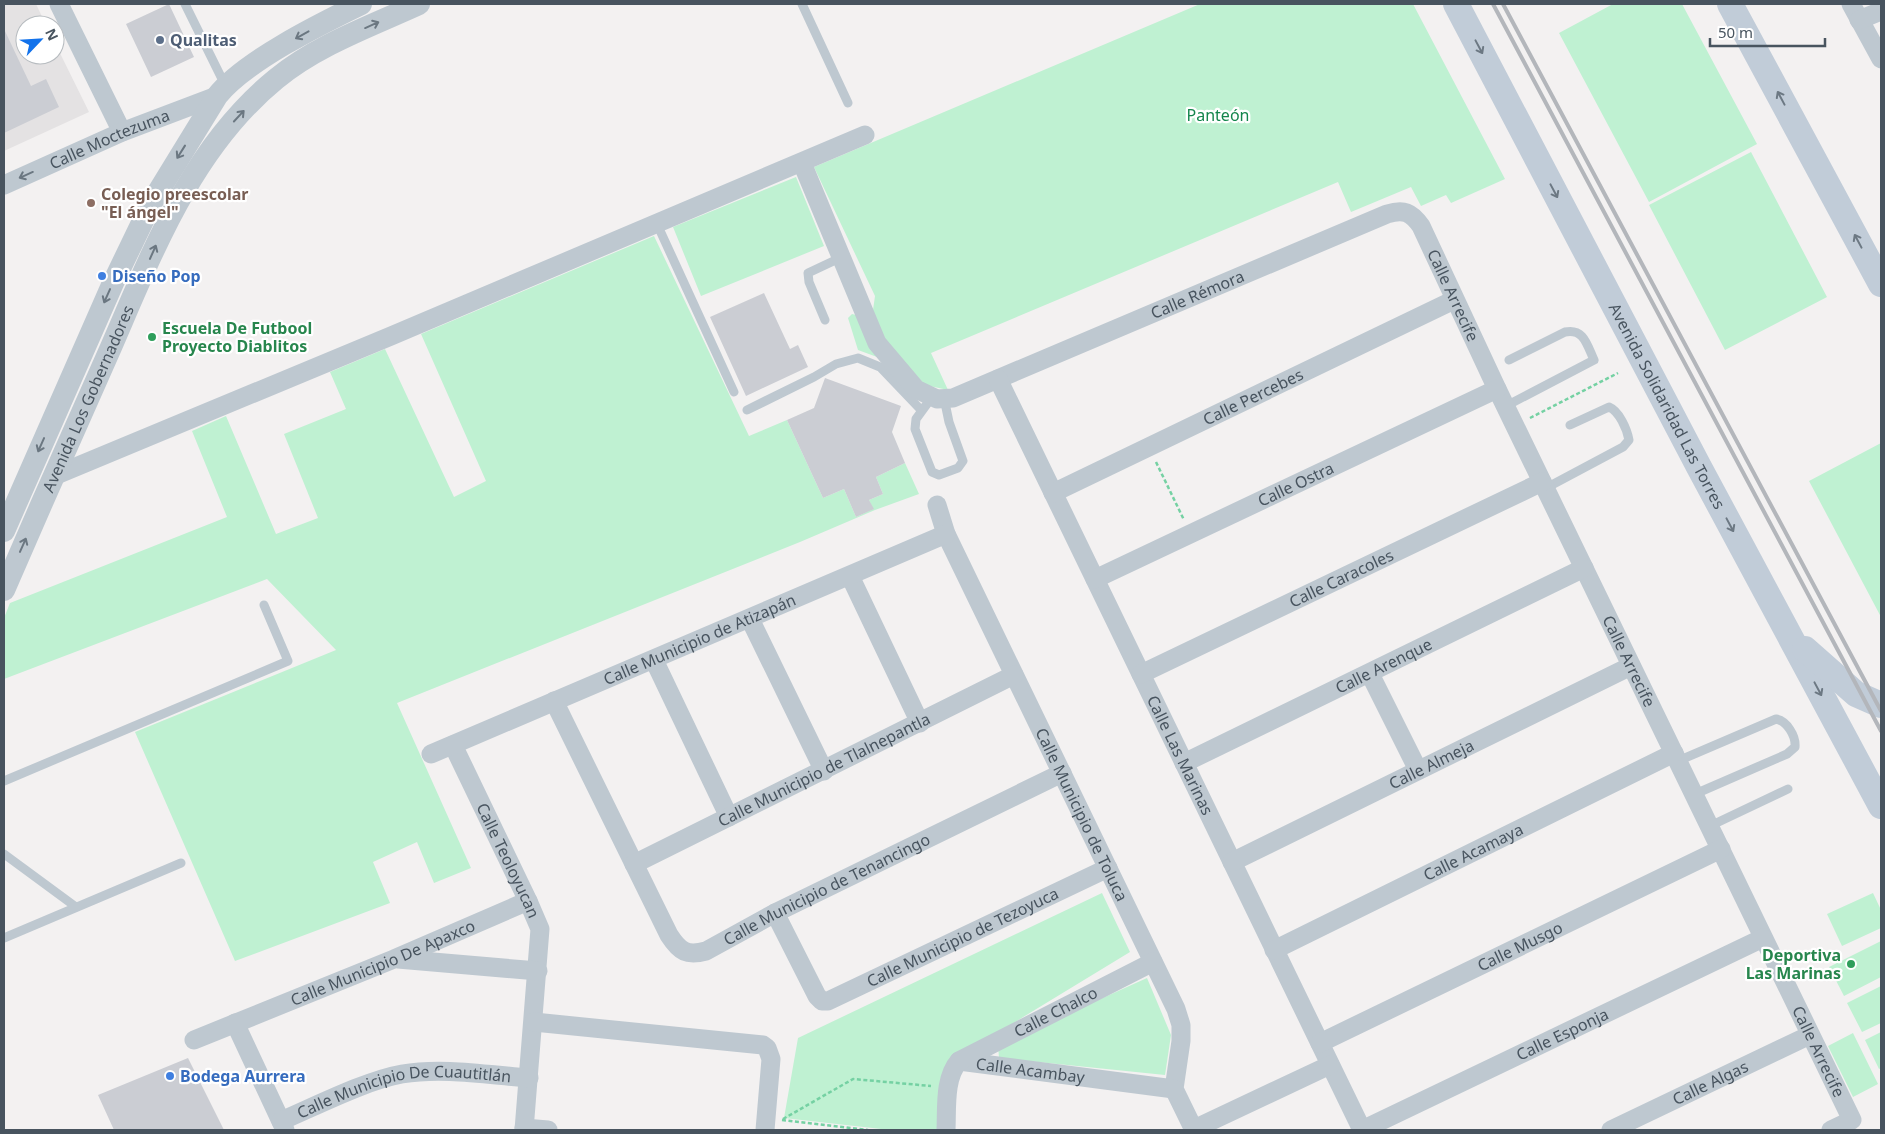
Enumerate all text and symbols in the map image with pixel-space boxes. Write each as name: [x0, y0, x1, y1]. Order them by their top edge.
north arrow: [15, 15, 65, 65]
scale bar: [1710, 15, 1825, 47]
one-way arrow: [364, 20, 379, 29]
text: 50 m: [1718, 22, 1753, 42]
text: N: [41, 25, 63, 43]
place label: Qualitas: [170, 29, 237, 51]
one-way arrow: [296, 30, 310, 40]
marker: Qualitas: [154, 34, 166, 46]
one-way arrow: [1474, 39, 1484, 54]
one-way arrow: [1776, 91, 1785, 106]
street label: Calle Moctezuma: [46, 104, 173, 174]
park label: Panteón: [1187, 104, 1249, 126]
one-way arrow: [233, 109, 245, 122]
one-way arrow: [176, 144, 186, 158]
one-way arrow: [19, 171, 34, 181]
place label: Colegio preescolar "El ángel": [101, 183, 249, 223]
one-way arrow: [1550, 183, 1559, 198]
marker: Colegio preescolar "El ángel": [85, 197, 97, 209]
one-way arrow: [1853, 234, 1862, 249]
one-way arrow: [148, 245, 158, 260]
street label: Calle Arrecife: [1422, 246, 1484, 345]
place label: Diseño Pop: [112, 265, 201, 287]
street label: Calle Rémora: [1147, 265, 1247, 324]
marker: Diseño Pop: [96, 270, 108, 282]
one-way arrow: [102, 288, 112, 303]
street label: Avenida Solidaridad Las Torres: [1604, 299, 1730, 513]
street label: Avenida Los Gobernadores: [37, 302, 139, 496]
place label: Escuela De Futbool Proyecto Diablitos: [162, 317, 312, 357]
marker: Escuela De Futbool Proyecto Diablitos: [146, 331, 158, 343]
street label: Calle Percebes: [1199, 363, 1307, 430]
one-way arrow: [36, 437, 46, 452]
street label: Calle Ostra: [1254, 457, 1337, 512]
one-way arrow: [1726, 517, 1735, 532]
one-way arrow: [19, 538, 29, 553]
street label: Calle Caracoles: [1285, 544, 1397, 612]
street label: Calle Municipio de Atizapán: [600, 588, 799, 690]
street label: Calle Arrecife: [1598, 612, 1661, 710]
street label: Calle Arenque: [1332, 633, 1435, 699]
one-way arrow: [1814, 681, 1823, 696]
street label: Calle Las Marinas: [1142, 692, 1219, 819]
street label: Calle Municipio de Tlalnepantla: [714, 708, 934, 832]
street label: Calle Municipio de Toluca: [1031, 724, 1133, 905]
street label: Calle Almeja: [1385, 734, 1477, 794]
street label: Calle Teoloyucan: [471, 799, 545, 921]
street label: Calle Acamaya: [1420, 818, 1527, 886]
street label: Calle Municipio de Tenancingo: [719, 828, 934, 950]
street label: Calle Municipio de Tezoyuca: [863, 882, 1062, 992]
street label: Calle Municipio De Apaxco: [287, 914, 478, 1011]
street label: Calle Musgo: [1474, 916, 1566, 976]
place label: Deportiva Las Marinas: [1746, 944, 1841, 984]
marker: Deportiva Las Marinas: [1845, 958, 1857, 970]
street label: Calle Chalco: [1010, 981, 1101, 1042]
street label: Calle Arrecife: [1787, 1002, 1850, 1101]
street label: Calle Esponja: [1513, 1003, 1612, 1066]
street label: Calle Acambay: [975, 1052, 1087, 1088]
street label: Calle Algas: [1669, 1055, 1752, 1110]
street label: Calle Municipio De Cuautitlán: [293, 1060, 512, 1124]
place label: Bodega Aurrera: [180, 1065, 306, 1087]
marker: Bodega Aurrera: [164, 1070, 176, 1082]

